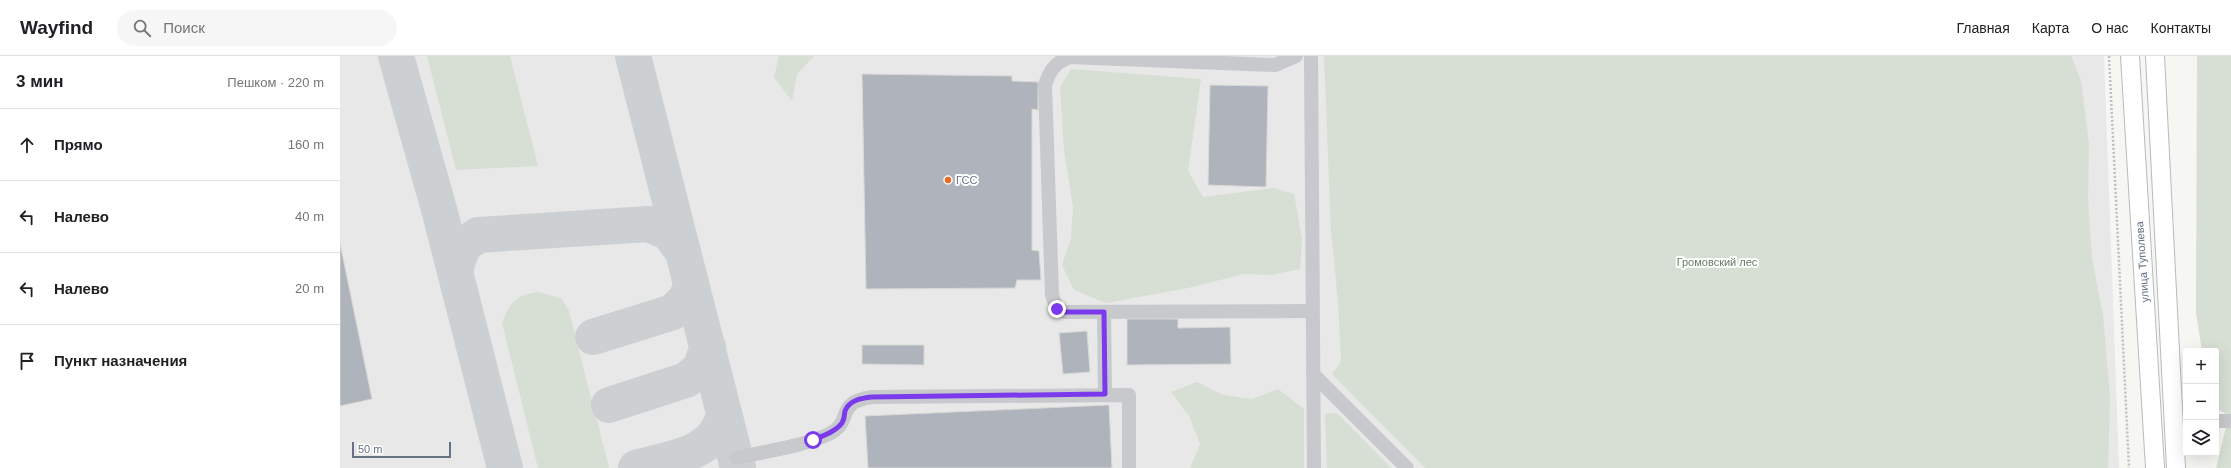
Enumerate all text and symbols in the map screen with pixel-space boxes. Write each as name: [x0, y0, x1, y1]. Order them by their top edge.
search box: [117, 10, 397, 46]
text: Wayfind: [20, 17, 93, 38]
icon: search: [131, 17, 153, 39]
text: Поиск: [163, 19, 205, 36]
text: Главная: [1956, 20, 2010, 36]
text: Карта: [2032, 20, 2069, 36]
text: О нас: [2091, 20, 2129, 36]
text: Контакты: [2151, 20, 2211, 36]
text: 3 мин: [16, 72, 63, 91]
text: Пешком · 220 m: [227, 75, 324, 90]
icon: ahead: [16, 134, 38, 156]
text: Прямо: [54, 136, 103, 153]
text: 160 m: [288, 137, 324, 152]
place label: ГСС: [956, 174, 977, 186]
marker: ГСС: [943, 175, 953, 185]
icon: left: [16, 206, 38, 228]
text: Налево: [54, 208, 109, 225]
text: 40 m: [295, 209, 324, 224]
street label: улица Туполева: [2133, 220, 2151, 303]
park label: Громовский лес: [1677, 256, 1758, 268]
icon: left: [16, 278, 38, 300]
text: Налево: [54, 280, 109, 297]
text: 20 m: [295, 281, 324, 296]
route end: [1048, 300, 1066, 318]
map controls: [2183, 348, 2219, 456]
button: +: [2183, 348, 2219, 384]
icon: arrive: [16, 350, 38, 372]
text: Пункт назначения: [54, 352, 187, 369]
button: −: [2183, 384, 2219, 420]
button: layers: [2183, 420, 2219, 456]
route start: [804, 431, 822, 449]
scale bar: [352, 440, 451, 459]
text: 50 m: [358, 443, 382, 455]

